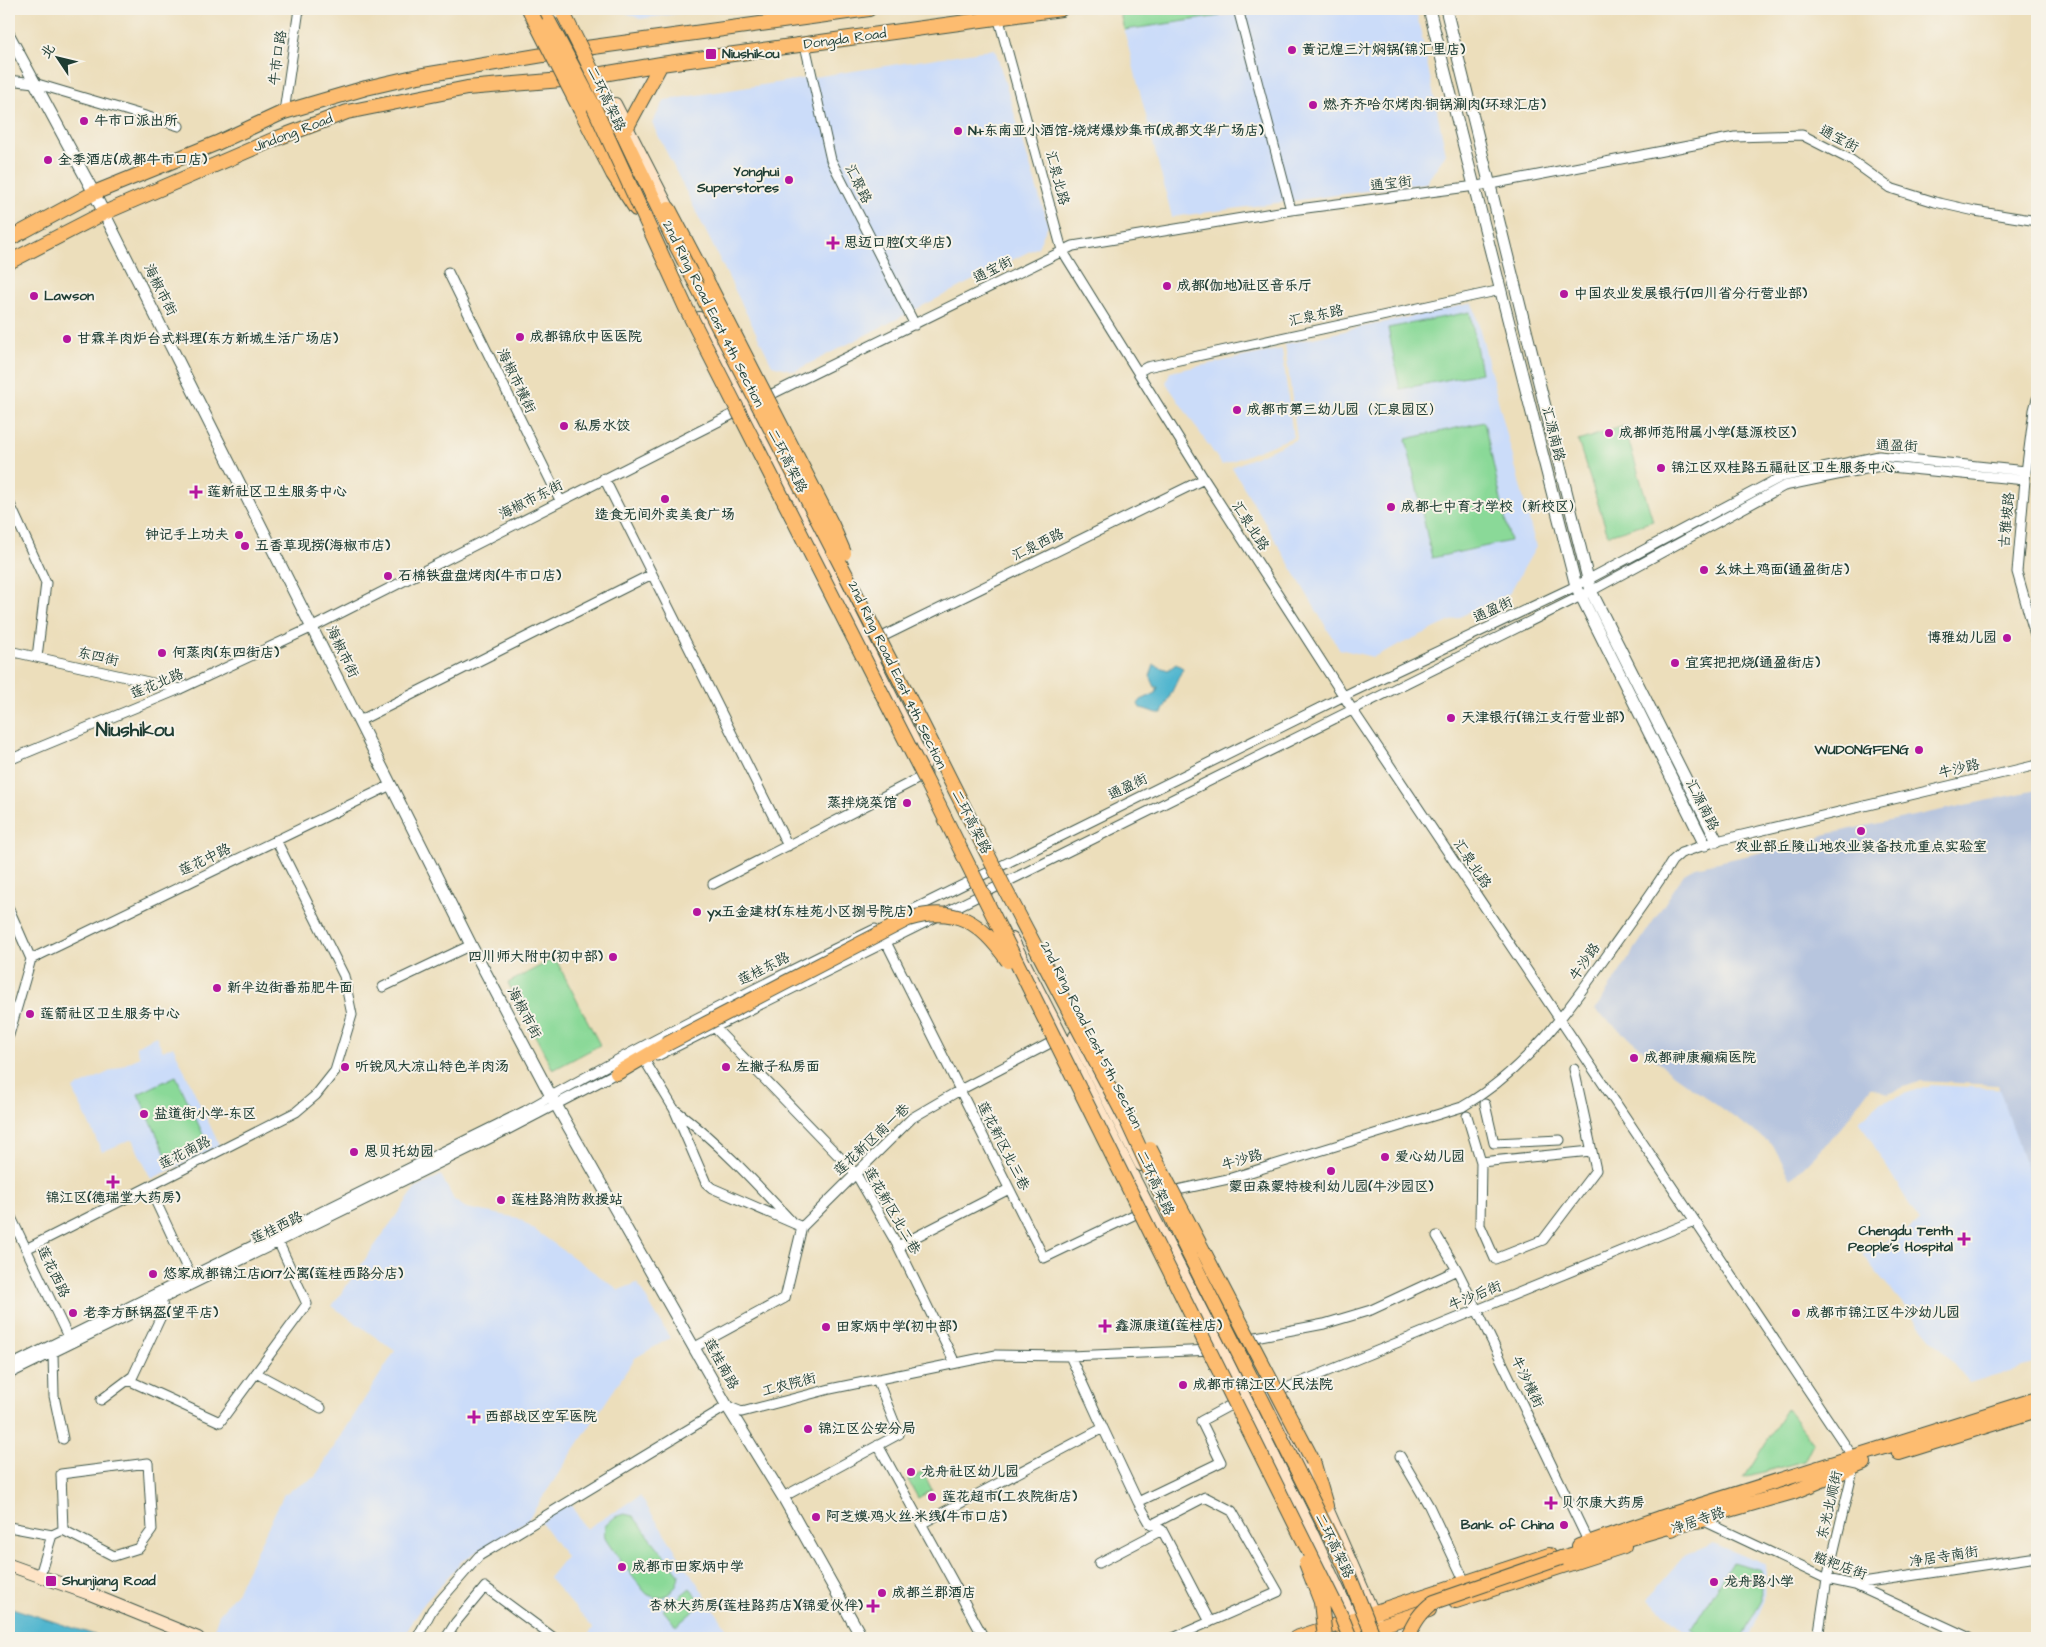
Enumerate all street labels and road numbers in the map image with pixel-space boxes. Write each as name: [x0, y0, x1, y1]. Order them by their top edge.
street label: Dongda Road: [802, 23, 888, 55]
street label: 牛市口路: [264, 29, 292, 87]
street label: 二环高架路: [582, 63, 630, 135]
street label: Jindong Road: [250, 109, 336, 157]
street label: 通宝街: [1816, 120, 1862, 158]
street label: 汇泉北路: [1040, 148, 1074, 208]
street label: 汇聚路: [840, 161, 876, 207]
street label: 通宝街: [1369, 172, 1413, 196]
street label: 2nd Ring Road East 4th Section: [657, 217, 769, 411]
street label: 通宝街: [970, 252, 1016, 288]
street label: 海椒市街: [138, 261, 182, 319]
street label: 汇泉东路: [1287, 300, 1345, 332]
street label: 海椒市横街: [492, 345, 540, 417]
street label: 汇源南路: [1537, 404, 1569, 464]
street label: 二环高架路: [762, 425, 812, 497]
street label: 通盈街: [1876, 435, 1918, 457]
street label: 海椒市东街: [495, 475, 567, 525]
street label: 古雅坡路: [1995, 491, 2019, 549]
street label: 汇泉北路: [1226, 497, 1274, 555]
street label: 汇泉西路: [1008, 524, 1068, 566]
street label: 2nd Ring Road East 4th Section: [843, 578, 951, 772]
street label: 通盈街: [1470, 592, 1516, 628]
street label: 海椒市街: [321, 622, 363, 682]
street label: 东四街: [75, 643, 121, 671]
street label: 莲花北路: [127, 664, 187, 704]
street label: 牛沙路: [1936, 755, 1982, 783]
street label: 通盈街: [1105, 769, 1151, 805]
street label: 汇源南路: [1680, 776, 1724, 834]
street label: 二环高架路: [946, 786, 996, 858]
street label: 汇泉北路: [1448, 835, 1496, 893]
street label: 莲花中路: [175, 839, 235, 881]
street label: 2nd Ring Road East 5th Section: [1035, 938, 1147, 1132]
street label: 牛沙路: [1565, 939, 1605, 985]
street label: 莲桂东路: [735, 947, 793, 991]
street label: 海椒市街: [502, 984, 546, 1042]
street label: 莲花新区北三巷: [972, 1098, 1035, 1195]
street label: 莲花新区南一巷: [829, 1099, 915, 1181]
street label: 莲花南路: [156, 1131, 214, 1175]
street label: 牛沙路: [1219, 1145, 1265, 1175]
street label: 二环高架路: [1131, 1147, 1179, 1219]
street label: 莲花新区北二巷: [859, 1164, 926, 1259]
street label: 莲桂西路: [247, 1207, 307, 1249]
street label: 莲花西路: [32, 1242, 74, 1302]
street label: 牛沙后街: [1445, 1276, 1505, 1316]
street label: 莲桂南路: [699, 1335, 743, 1393]
street label: 牛沙横街: [1506, 1352, 1548, 1412]
street label: 工农院街: [759, 1368, 819, 1402]
street label: 东光北顺街: [1812, 1469, 1848, 1541]
street label: 净居寺路: [1668, 1502, 1728, 1540]
street label: 二环高架路: [1310, 1510, 1358, 1582]
street label: 净居寺南街: [1908, 1542, 1980, 1572]
street label: 糍粑店街: [1810, 1547, 1870, 1585]

